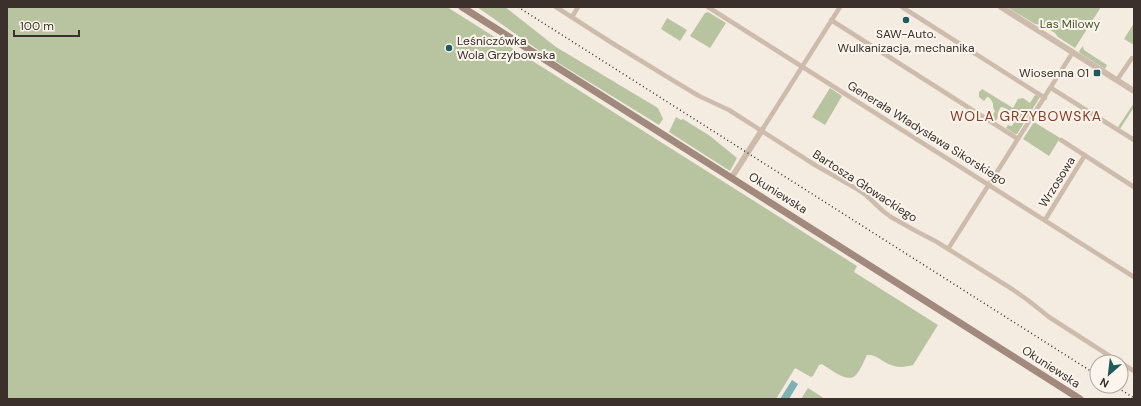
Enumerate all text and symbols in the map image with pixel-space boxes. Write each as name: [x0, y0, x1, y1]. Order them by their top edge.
scale bar: [14, 12, 79, 38]
marker: SAW-Auto. Wulkanizacja, mechanika: [901, 15, 911, 25]
park label: Las Milowy: [1040, 16, 1101, 32]
text: 100 m: [20, 18, 54, 34]
place label: SAW-Auto. Wulkanizacja, mechanika: [837, 26, 975, 56]
place label: Leśniczówka Wola Grzybowska: [457, 33, 555, 63]
marker: Leśniczówka Wola Grzybowska: [444, 43, 454, 53]
place label: Wiosenna 01: [1019, 65, 1089, 81]
marker: Wiosenna 01: [1092, 68, 1102, 78]
street label: Generała Władysława Sikorskiego: [844, 77, 1010, 189]
district label: WOLA GRZYBOWSKA: [950, 107, 1102, 125]
street label: Bartosza Głowackiego: [810, 146, 920, 226]
street label: Wrzosowa: [1035, 154, 1079, 210]
street label: Okuniewska: [746, 169, 810, 217]
street label: Okuniewska: [1019, 342, 1083, 392]
north arrow: [1089, 354, 1129, 394]
text: N: [1097, 375, 1111, 391]

